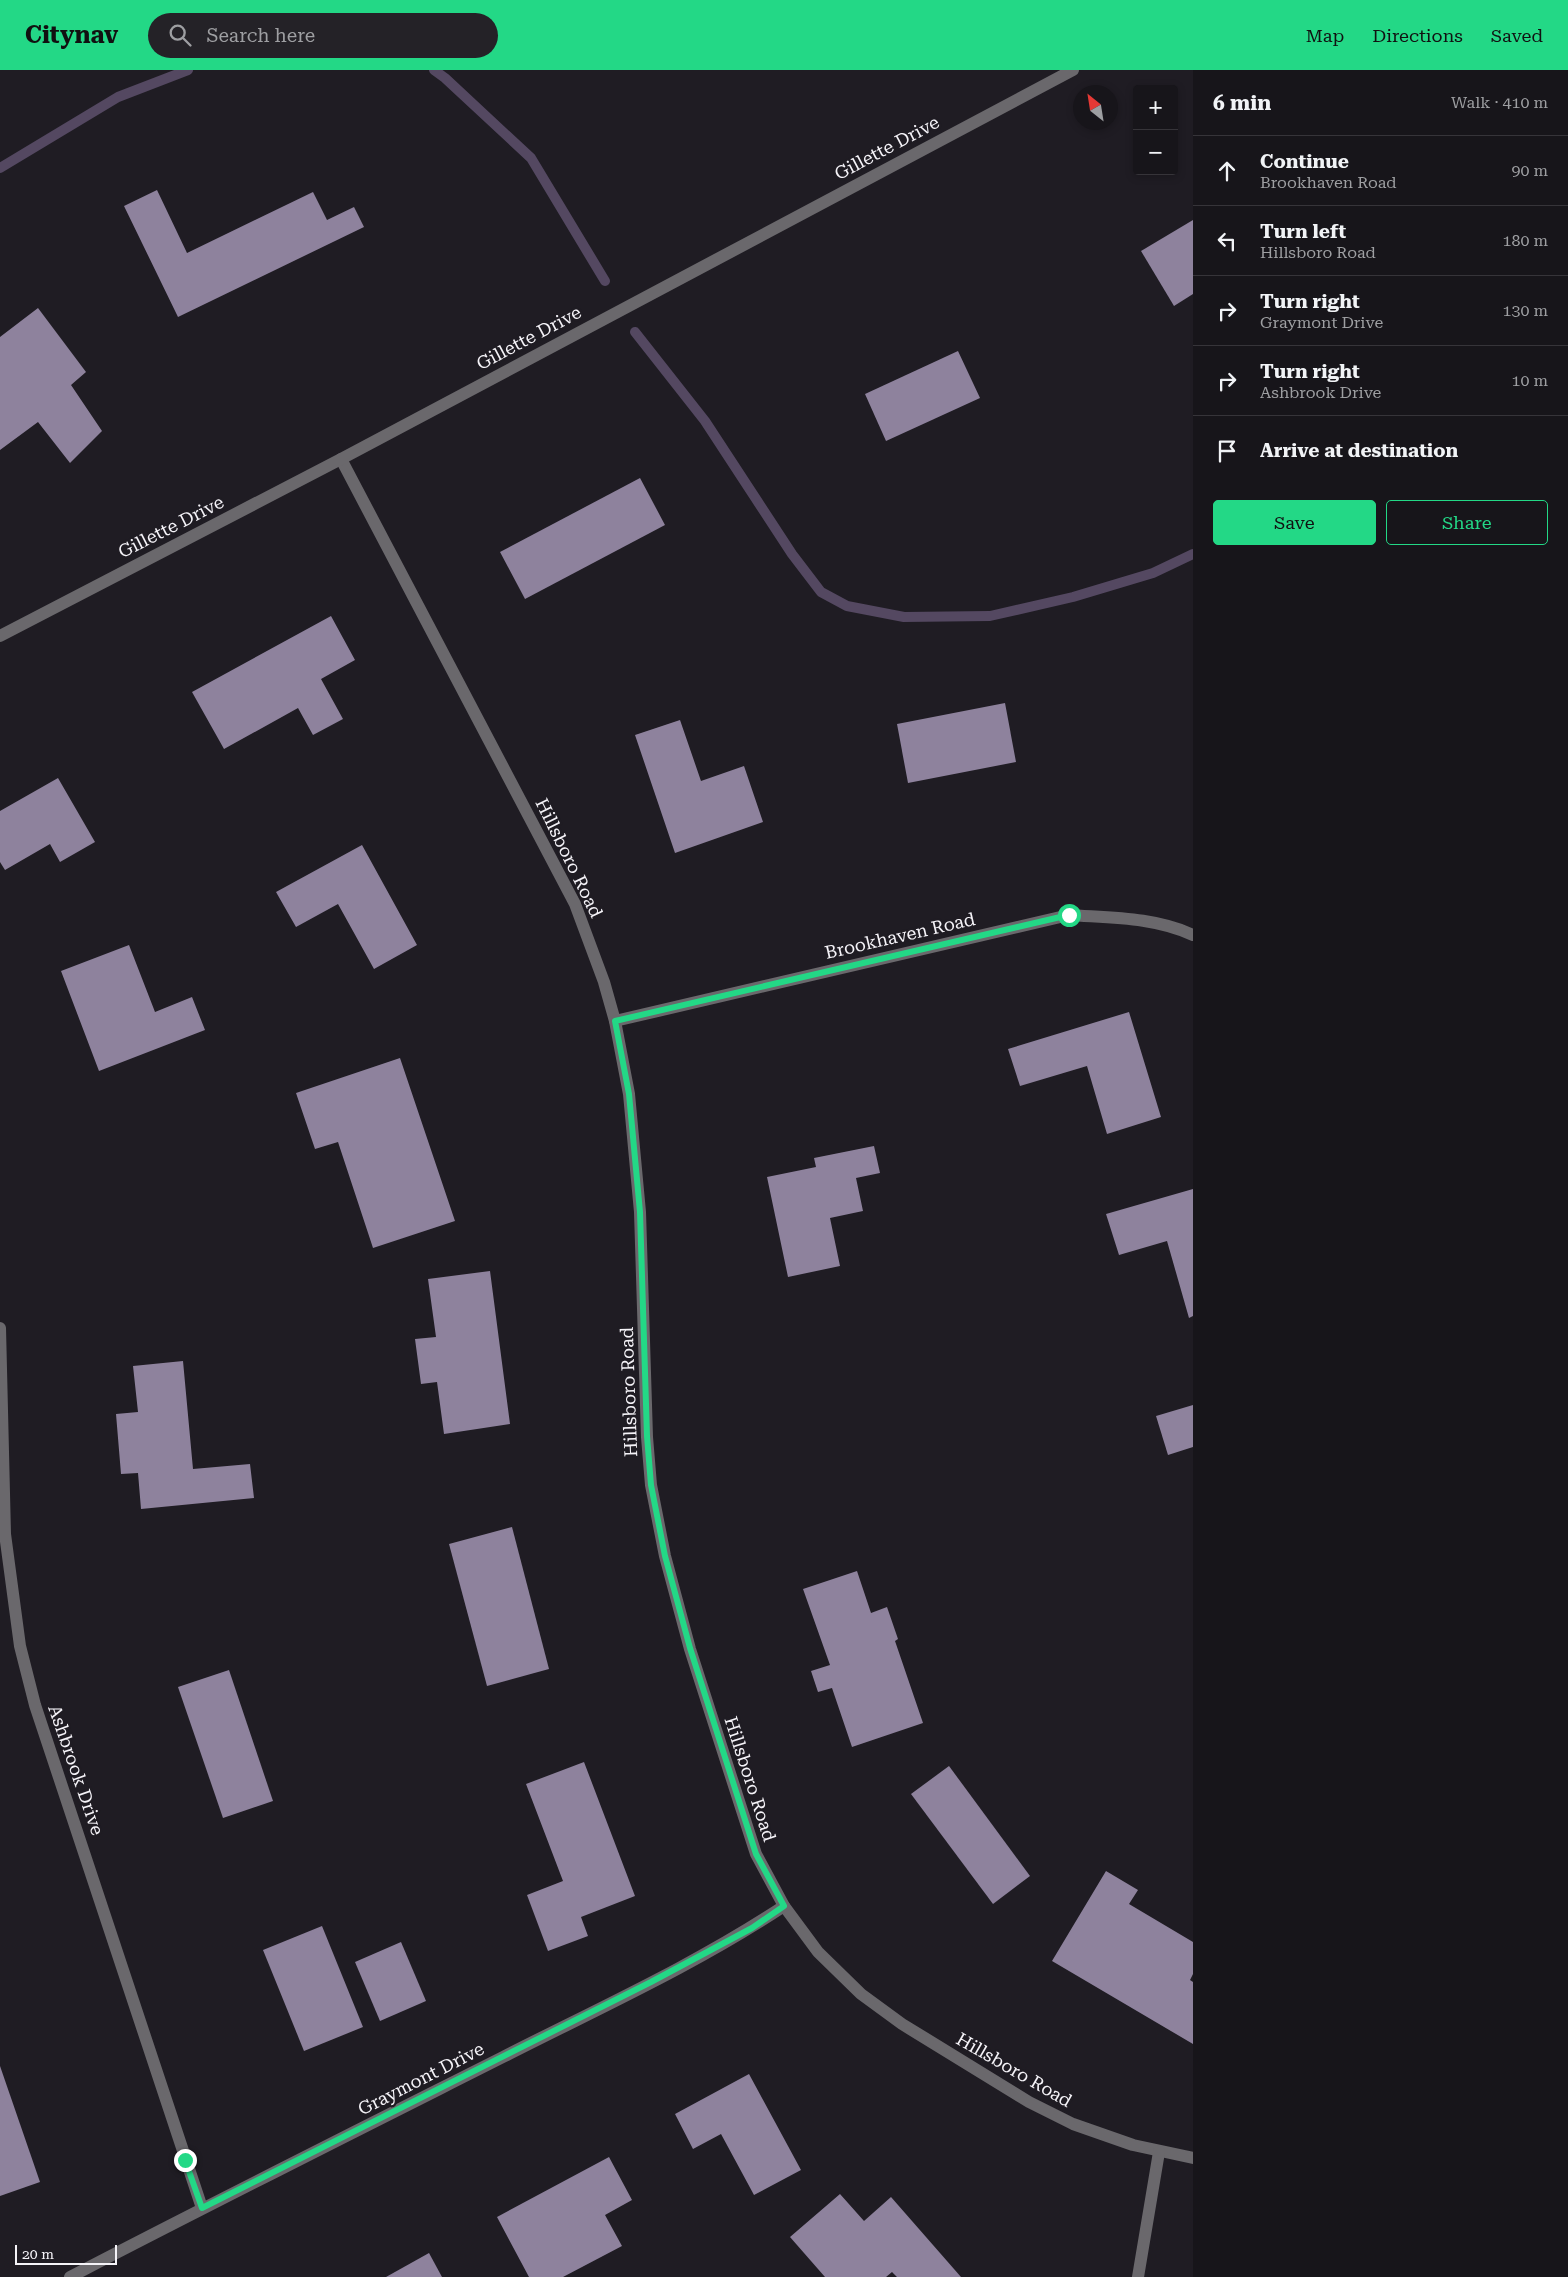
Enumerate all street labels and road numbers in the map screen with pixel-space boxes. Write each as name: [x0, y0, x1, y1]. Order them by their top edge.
street label: Gillette Drive: [831, 111, 943, 184]
street label: Gillette Drive: [473, 301, 585, 374]
street label: Gillette Drive: [115, 491, 227, 562]
street label: Hillsboro Road: [531, 795, 608, 921]
street label: Brookhaven Road: [823, 908, 978, 963]
street label: Hillsboro Road: [616, 1326, 641, 1457]
street label: Ashbrook Drive: [44, 1702, 109, 1838]
street label: Hillsboro Road: [720, 1714, 781, 1844]
street label: Hillsboro Road: [953, 2028, 1076, 2111]
street label: Graymont Drive: [354, 2038, 487, 2119]

